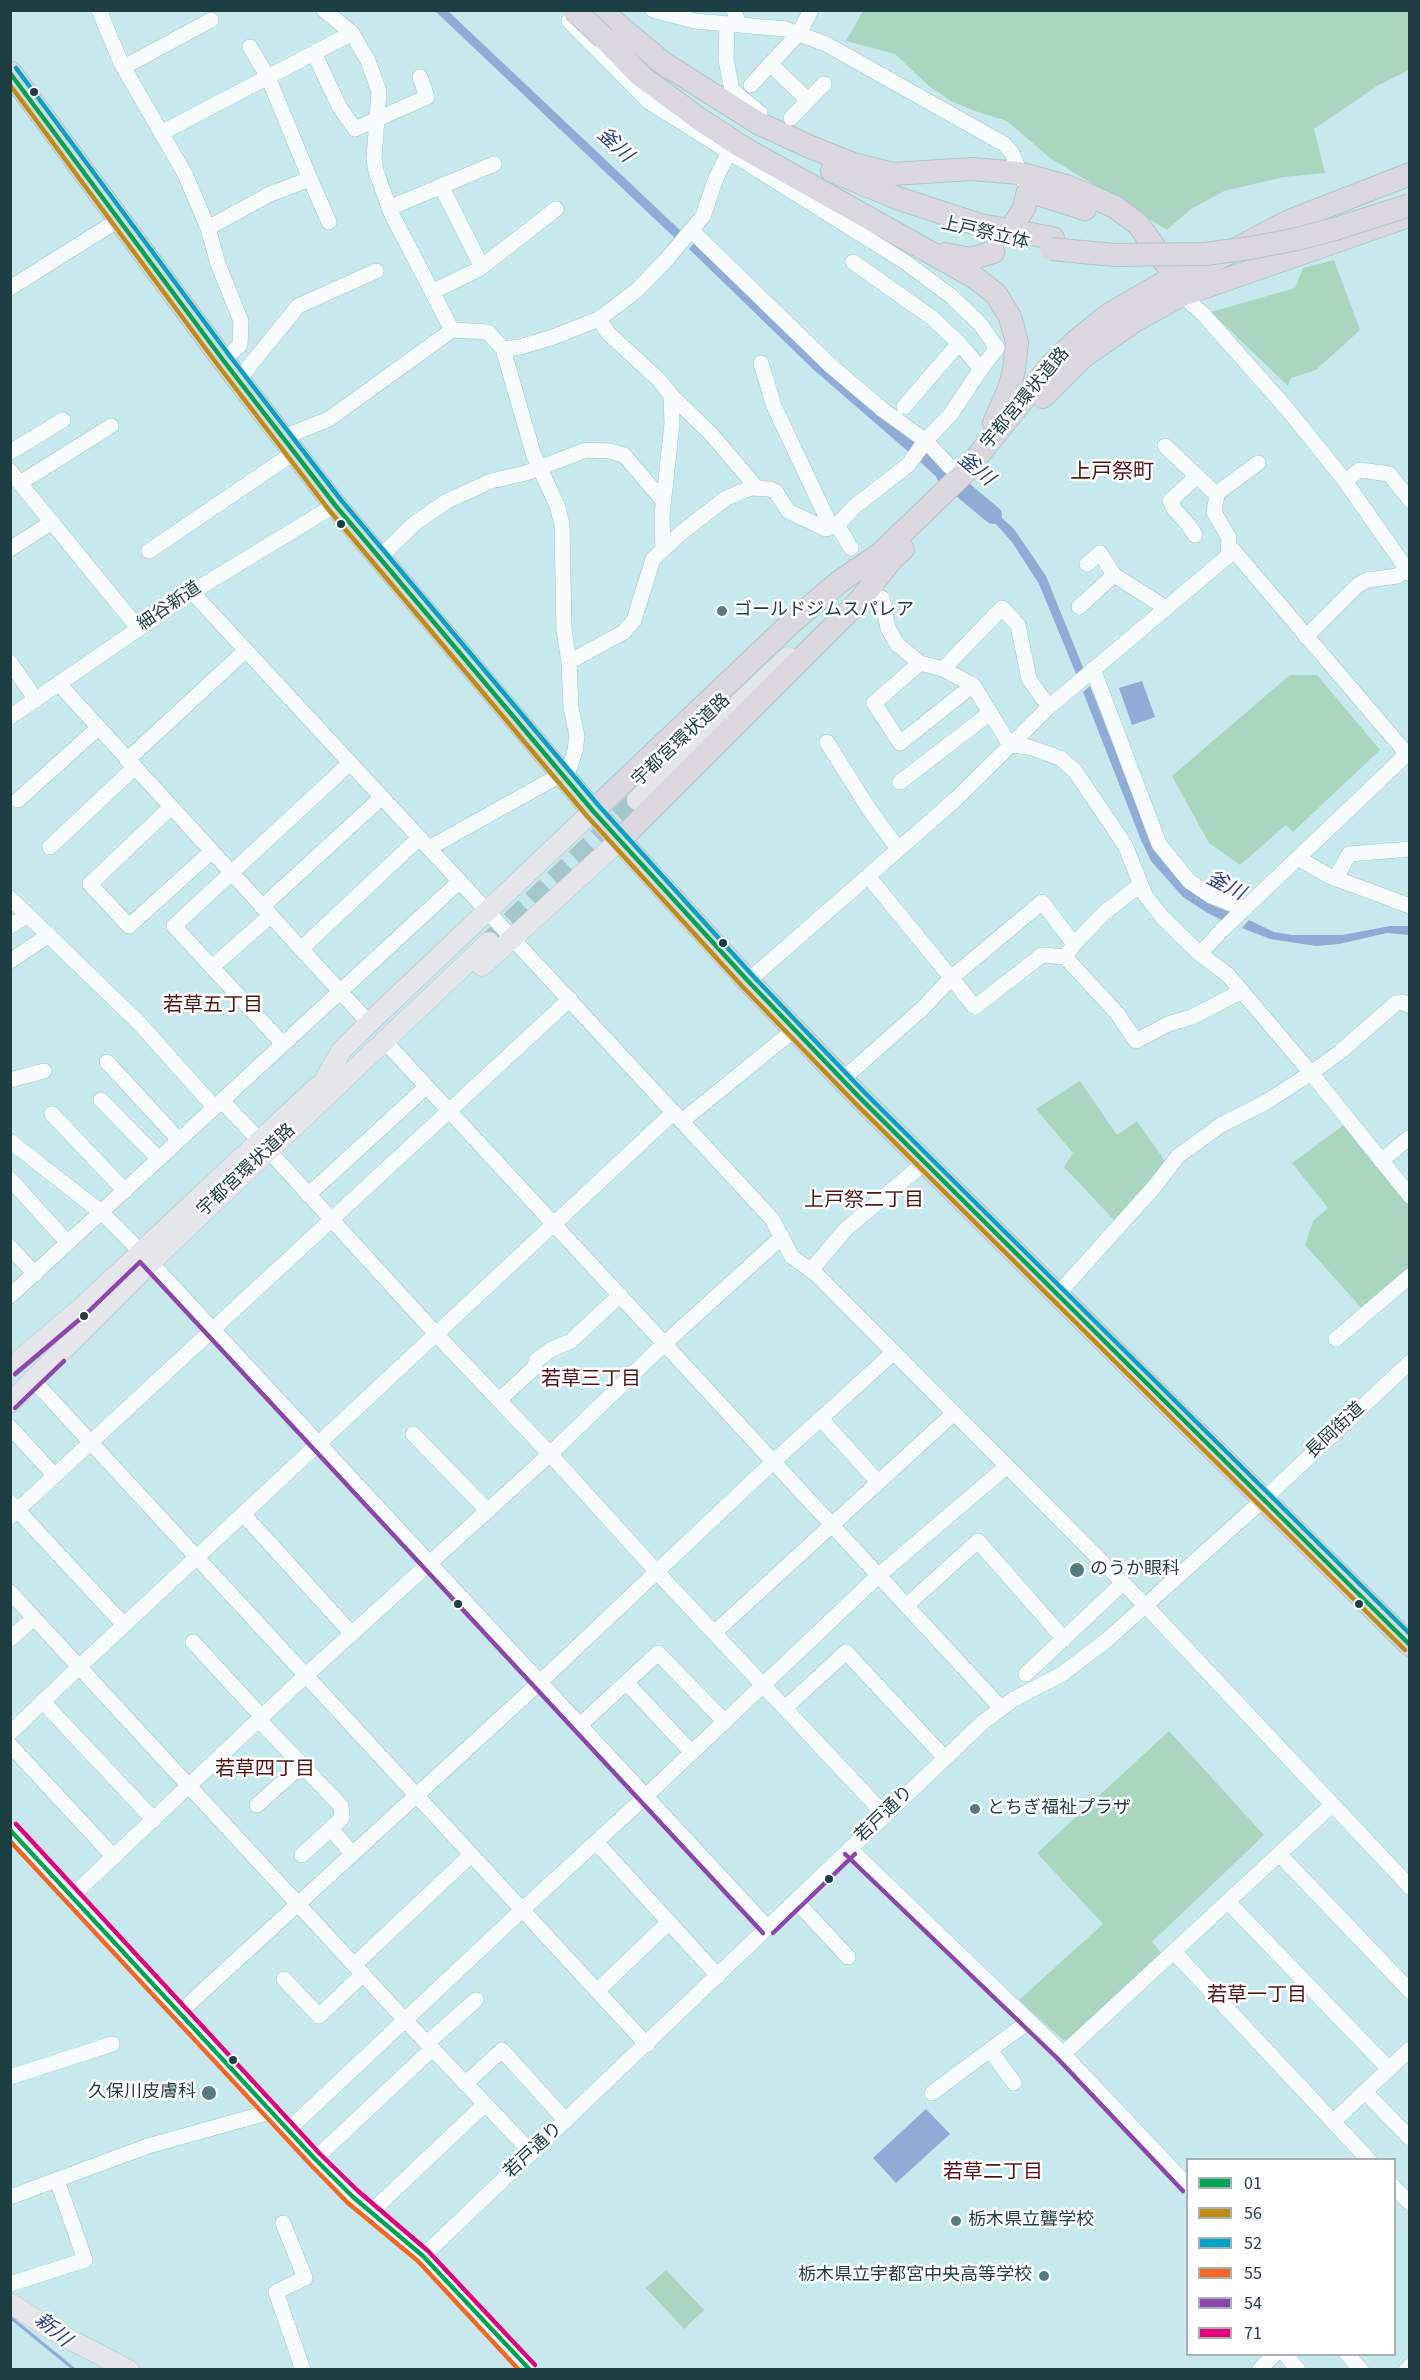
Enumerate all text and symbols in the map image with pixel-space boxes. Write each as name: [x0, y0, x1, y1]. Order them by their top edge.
unlabelled marker: [28, 86, 40, 98]
water label: 釜川: [591, 124, 637, 168]
street label: 上戸祭立体: [939, 213, 1031, 255]
street label: 宇都宮環状道路: [977, 344, 1075, 454]
water label: 釜川: [952, 448, 998, 492]
district label: 上戸祭町: [1070, 460, 1154, 486]
unlabelled marker: [335, 518, 347, 530]
street label: 細谷新道: [134, 578, 206, 636]
place label: ゴールドジムスパレア: [734, 600, 914, 622]
marker: ゴールドジムスパレア: [715, 604, 729, 618]
street label: 宇都宮環状道路: [629, 690, 735, 792]
water label: 釜川: [1202, 867, 1248, 907]
unlabelled marker: [717, 937, 729, 949]
district label: 若草五丁目: [163, 995, 263, 1019]
street label: 宇都宮環状道路: [194, 1120, 300, 1222]
district label: 上戸祭二丁目: [804, 1190, 924, 1214]
unlabelled marker: [78, 1310, 90, 1322]
district label: 若草三丁目: [541, 1369, 641, 1393]
street label: 長岡街道: [1302, 1399, 1370, 1463]
place label: のうか眼科: [1090, 1559, 1180, 1581]
marker: のうか眼科: [1068, 1561, 1086, 1579]
unlabelled marker: [452, 1598, 464, 1610]
unlabelled marker: [1353, 1598, 1365, 1610]
district label: 若草四丁目: [215, 1759, 315, 1783]
street label: 若戸通り: [852, 1782, 918, 1848]
place label: とちぎ福祉プラザ: [987, 1798, 1131, 1820]
marker: とちぎ福祉プラザ: [968, 1802, 982, 1816]
unlabelled marker: [823, 1873, 835, 1885]
district label: 若草一丁目: [1207, 1985, 1307, 2009]
unlabelled marker: [227, 2054, 239, 2066]
place label: 久保川皮膚科: [88, 2082, 196, 2104]
marker: 久保川皮膚科: [200, 2084, 218, 2102]
street label: 若戸通り: [500, 2119, 568, 2183]
legend: [1186, 2158, 1396, 2356]
district label: 若草二丁目: [943, 2162, 1043, 2186]
text: 01: [1244, 2171, 1262, 2196]
text: 56: [1244, 2201, 1262, 2226]
place label: 栃木県立聾学校: [968, 2210, 1094, 2232]
marker: 栃木県立聾学校: [949, 2214, 963, 2228]
text: 52: [1244, 2231, 1262, 2256]
text: 55: [1244, 2261, 1262, 2286]
place label: 栃木県立宇都宮中央高等学校: [798, 2265, 1032, 2287]
marker: 栃木県立宇都宮中央高等学校: [1037, 2269, 1051, 2283]
text: 54: [1244, 2291, 1262, 2316]
water label: 新川: [29, 2309, 75, 2353]
text: 71: [1244, 2321, 1262, 2346]

